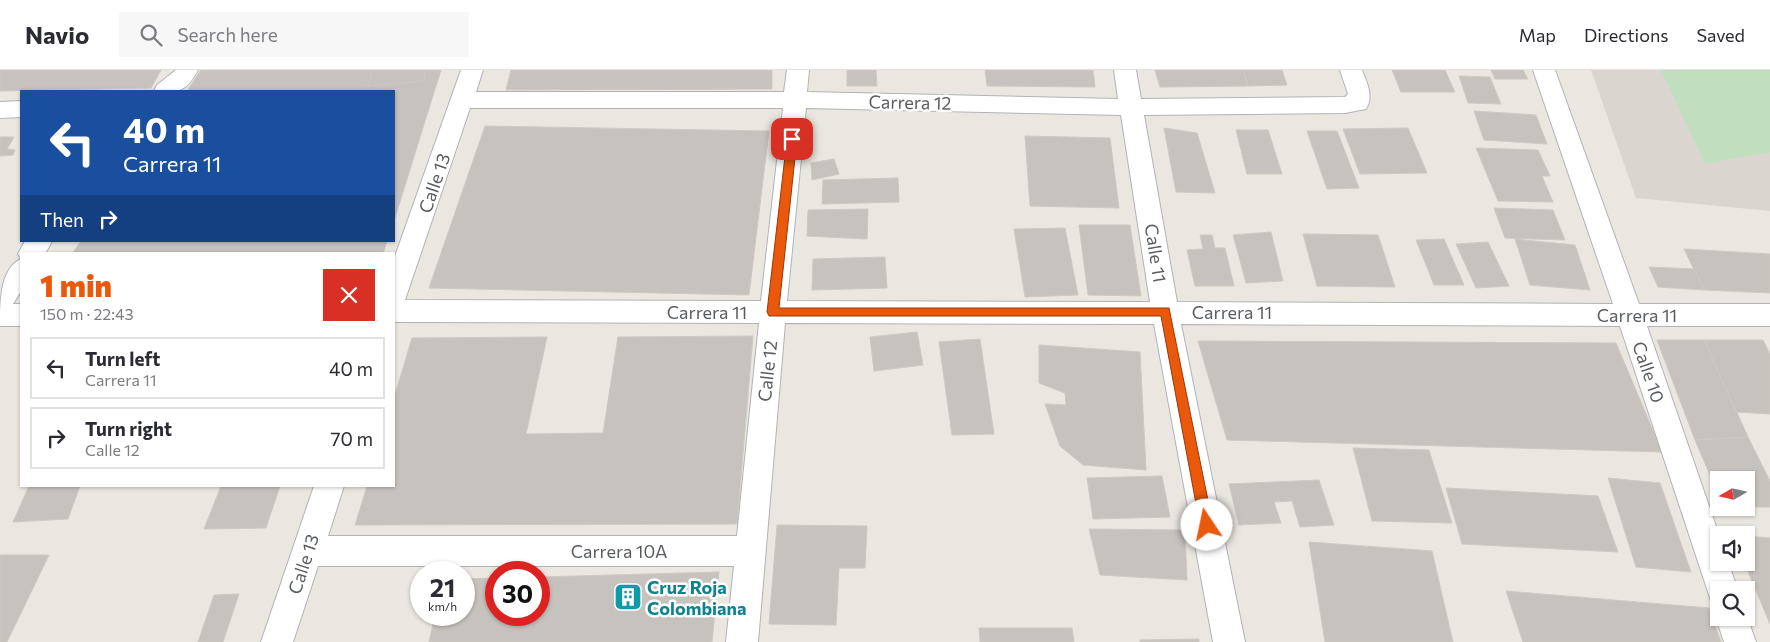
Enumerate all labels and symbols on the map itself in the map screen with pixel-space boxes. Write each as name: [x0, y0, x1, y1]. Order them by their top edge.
street label: Carrera 12: [868, 90, 952, 114]
pin: [771, 118, 813, 160]
street label: Calle 13: [414, 150, 454, 216]
street label: Calle 11: [1141, 222, 1171, 284]
street label: Carrera 11: [667, 301, 747, 323]
street label: Carrera 11: [1192, 301, 1272, 323]
street label: Carrera 11: [1597, 304, 1677, 326]
street label: Calle 12: [753, 339, 781, 403]
street label: Calle 10: [1628, 339, 1670, 405]
north arrow: [1710, 471, 1755, 516]
position arrow: [1180, 498, 1232, 550]
street label: Calle 13: [283, 531, 323, 597]
street label: Carrera 10A: [571, 540, 667, 562]
speed limit sign: 30: [485, 561, 550, 626]
place label: Cruz Roja Colombiana: [647, 576, 746, 619]
building icon: Cruz Roja Colombiana: [613, 582, 643, 612]

